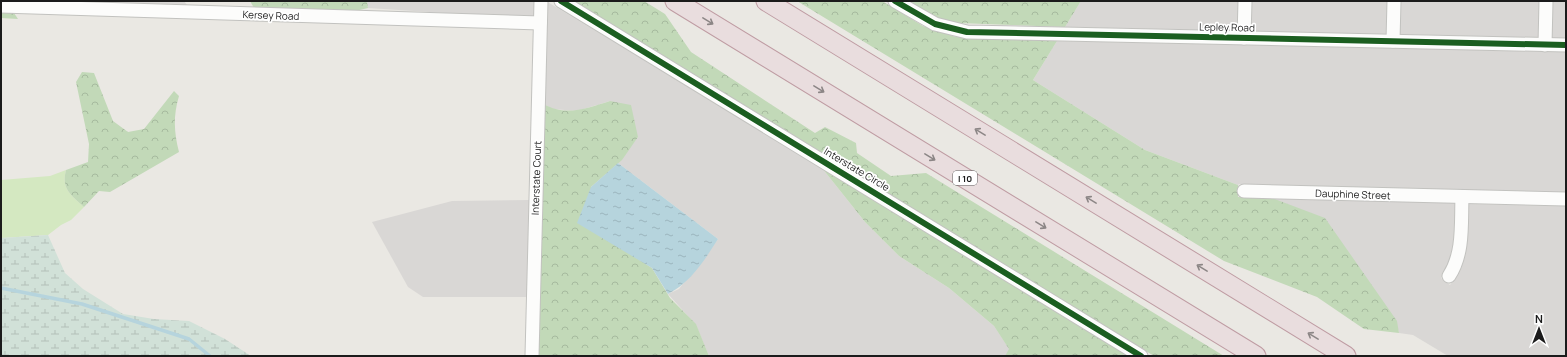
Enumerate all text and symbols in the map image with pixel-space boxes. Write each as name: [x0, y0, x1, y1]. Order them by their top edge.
street label: Kersey Road: [242, 7, 300, 23]
one-way arrow: [702, 18, 714, 26]
street label: Lepley Road: [1199, 20, 1255, 34]
one-way arrow: [813, 85, 824, 93]
one-way arrow: [975, 128, 986, 136]
street label: Interstate Court: [528, 141, 544, 215]
street label: Interstate Circle: [822, 144, 893, 194]
one-way arrow: [924, 153, 935, 161]
road number: I 10: [953, 171, 977, 185]
street label: Dauphine Street: [1315, 186, 1391, 202]
one-way arrow: [1086, 196, 1097, 204]
one-way arrow: [1035, 221, 1047, 229]
one-way arrow: [1196, 263, 1208, 271]
north arrow: [1519, 309, 1559, 349]
text: N: [1535, 311, 1543, 326]
one-way arrow: [1307, 331, 1319, 339]

